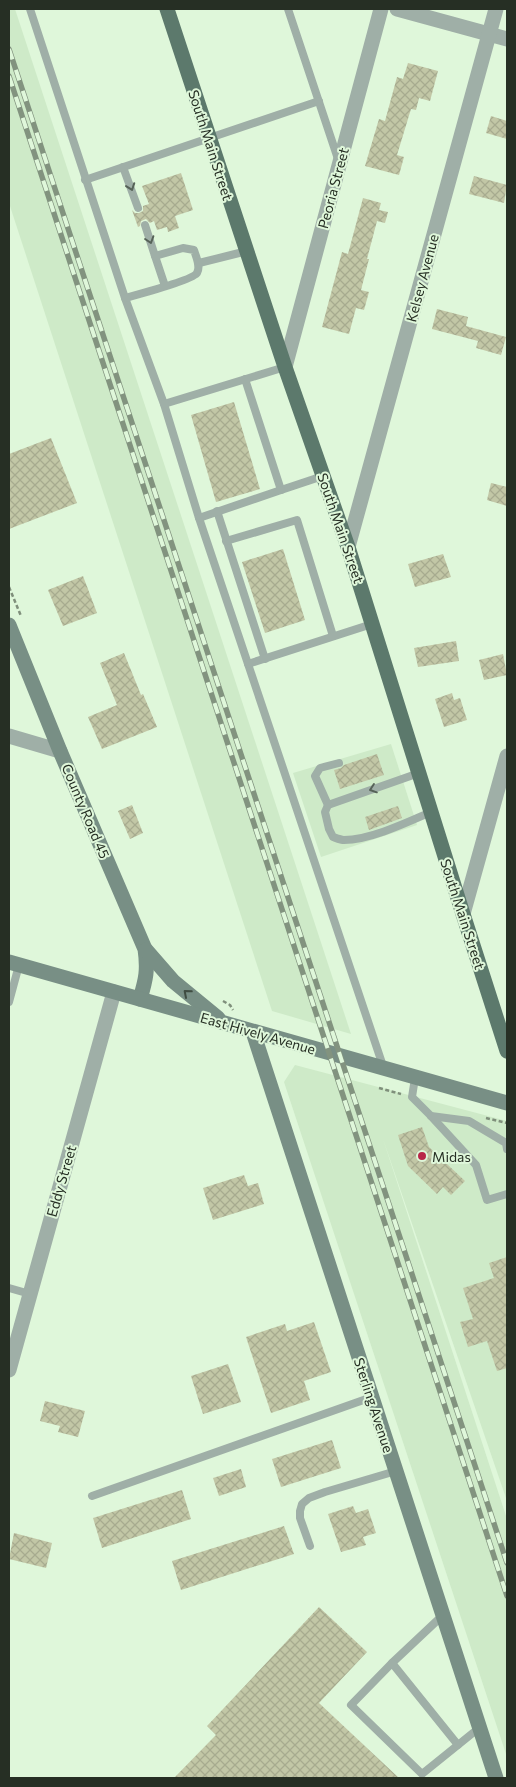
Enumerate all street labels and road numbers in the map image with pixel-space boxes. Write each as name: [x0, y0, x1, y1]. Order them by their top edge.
street label: South Main Street: [185, 88, 237, 203]
street label: Peoria Street: [314, 145, 352, 230]
street label: Kelsey Avenue: [402, 232, 442, 324]
street label: South Main Street: [314, 471, 368, 586]
street label: County Road 45: [58, 761, 114, 861]
street label: South Main Street: [437, 857, 489, 972]
street label: East Hively Avenue: [198, 1008, 318, 1058]
street label: Eddy Street: [43, 1143, 79, 1219]
street label: Sterling Avenue: [351, 1355, 397, 1455]

